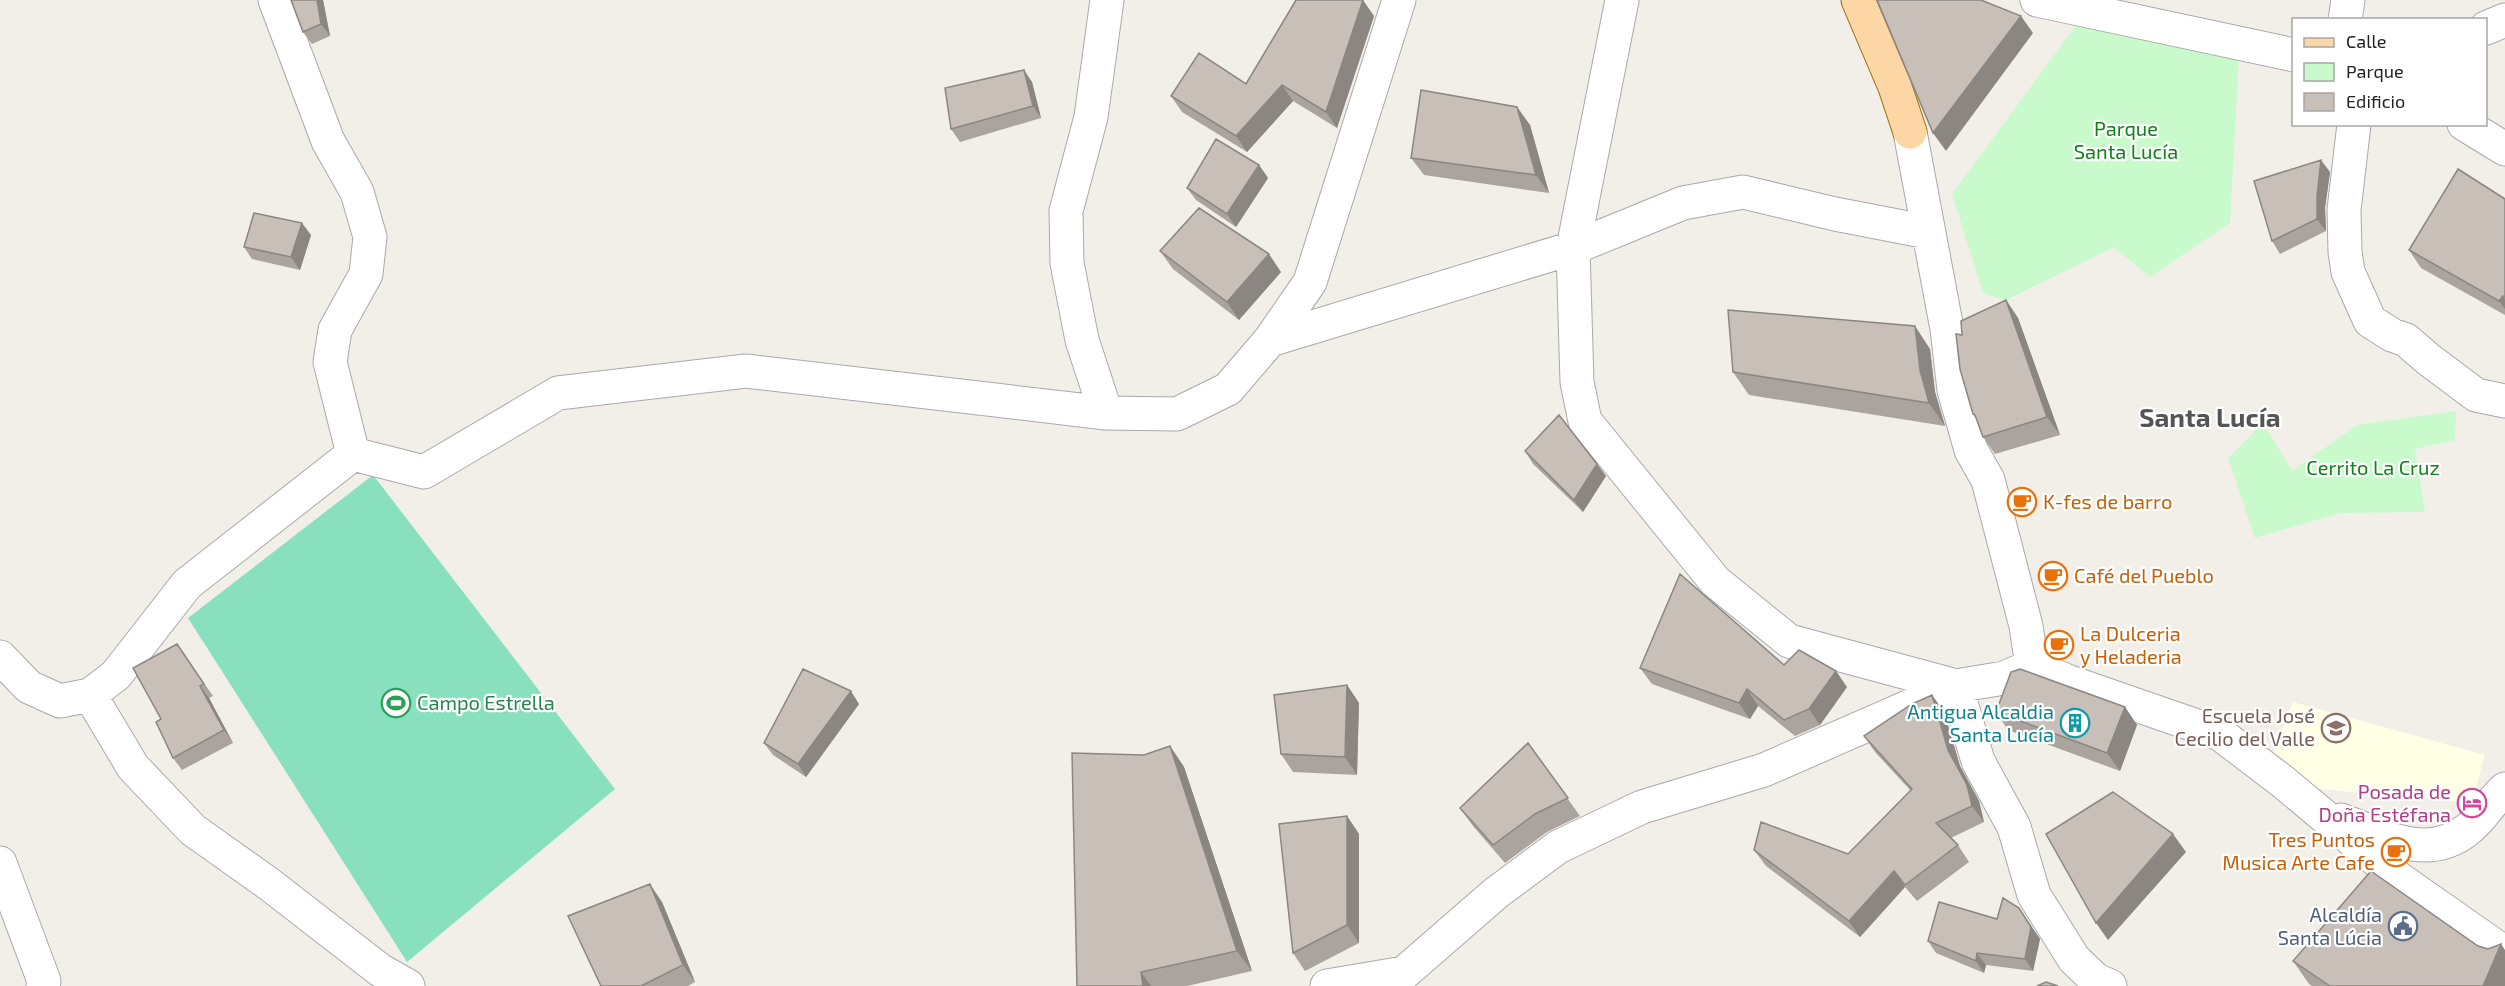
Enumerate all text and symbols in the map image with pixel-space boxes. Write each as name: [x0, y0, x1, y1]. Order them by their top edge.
legend: [2292, 18, 2487, 126]
text: Calle: [2346, 30, 2387, 52]
text: Parque: [2346, 60, 2404, 82]
text: Edificio: [2346, 90, 2405, 112]
park label: Parque Santa Lucía: [2074, 116, 2178, 163]
district label: Santa Lucía: [2139, 401, 2281, 432]
park label: Cerrito La Cruz: [2306, 455, 2440, 479]
cafe icon: K-fes de barro: [2006, 486, 2038, 518]
place label: K-fes de barro: [2043, 489, 2172, 513]
cafe icon: Café del Pueblo: [2037, 560, 2069, 592]
place label: Café del Pueblo: [2074, 563, 2214, 587]
place label: La Dulceria y Heladeria: [2080, 621, 2182, 668]
cafe icon: La Dulceria y Heladeria: [2043, 629, 2075, 661]
sports icon: Campo Estrella: [380, 687, 412, 719]
place label: Campo Estrella: [417, 690, 555, 714]
place label: Antigua Alcaldia Santa Lucía: [1907, 699, 2054, 746]
place label: Escuela José Cecilio del Valle: [2175, 703, 2315, 750]
building icon: Antigua Alcaldia Santa Lucía: [2059, 707, 2091, 739]
school or university icon: Escuela José Cecilio del Valle: [2320, 712, 2352, 744]
place label: Posada de Doña Estéfana: [2318, 779, 2451, 826]
hotel icon: Posada de Doña Estéfana: [2456, 787, 2488, 819]
place label: Tres Puntos Musica Arte Cafe: [2222, 827, 2375, 874]
cafe icon: Tres Puntos Musica Arte Cafe: [2380, 836, 2412, 868]
place label: Alcaldía Santa Lúcia: [2278, 902, 2382, 949]
public building icon: Alcaldía Santa Lúcia: [2387, 910, 2419, 942]

